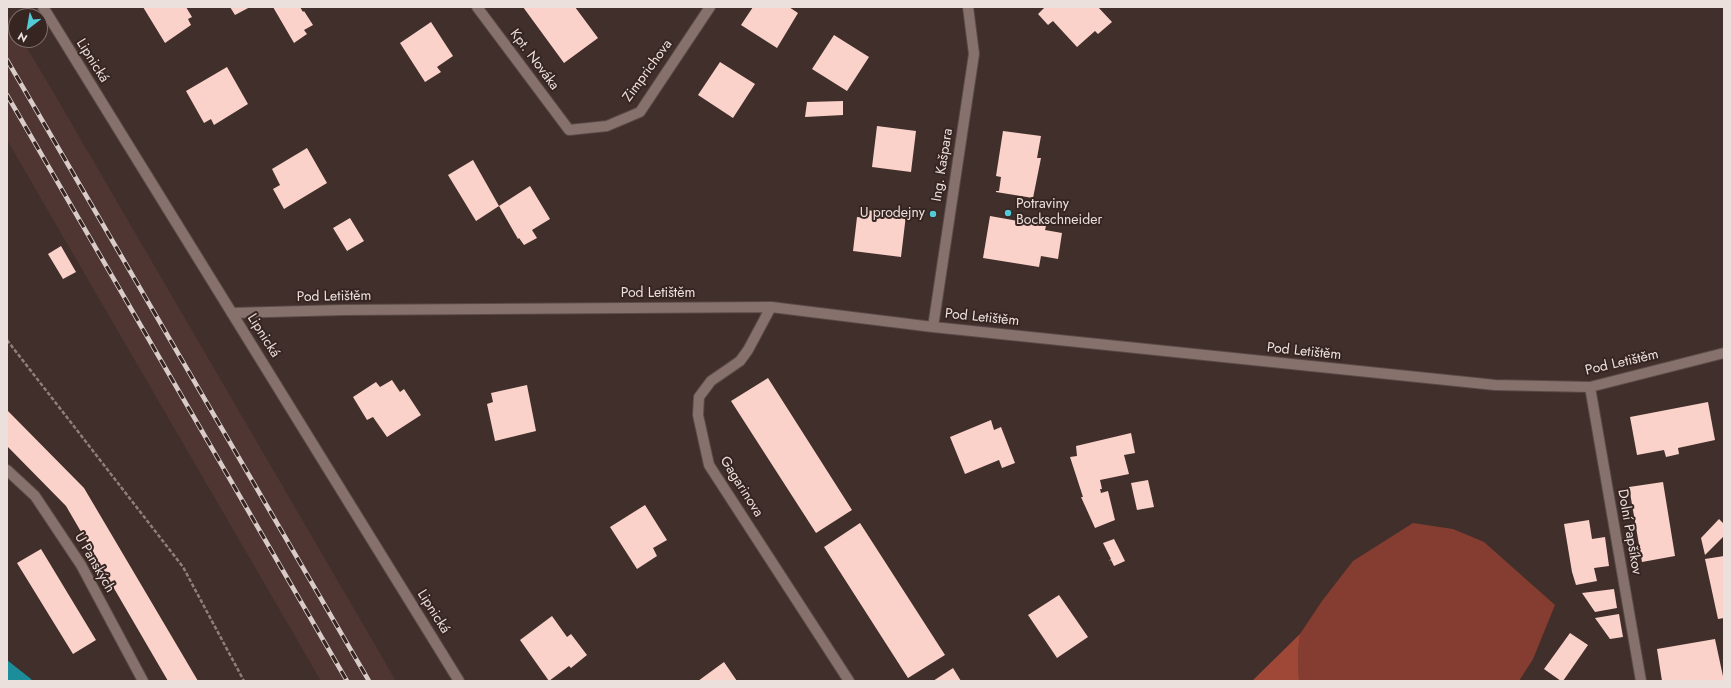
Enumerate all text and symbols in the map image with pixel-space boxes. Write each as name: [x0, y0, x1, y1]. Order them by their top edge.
north arrow: [8, 8, 48, 48]
street label: Kpt. Nováka: [506, 26, 562, 94]
text: N: [14, 28, 30, 47]
street label: Lipnická: [72, 36, 112, 86]
street label: Zimprichova: [620, 37, 676, 105]
street label: Ing. Kašpara: [929, 127, 957, 203]
place label: Potraviny Bockschneider: [1016, 197, 1102, 230]
place label: U prodejny: [860, 206, 925, 222]
marker: Potraviny Bockschneider: [1003, 208, 1013, 218]
marker: U prodejny: [928, 209, 938, 219]
street label: Pod Letištěm: [621, 286, 695, 302]
street label: Pod Letištěm: [297, 288, 371, 306]
street label: Pod Letištěm: [944, 306, 1020, 330]
street label: Lipnická: [243, 311, 283, 361]
street label: Pod Letištěm: [1266, 340, 1342, 364]
street label: Pod Letištěm: [1584, 346, 1660, 380]
street label: Gagarinova: [716, 454, 766, 520]
street label: Dolní Papšíkov: [1613, 488, 1645, 576]
street label: U Panských: [70, 530, 118, 596]
street label: Lipnická: [413, 587, 453, 637]

